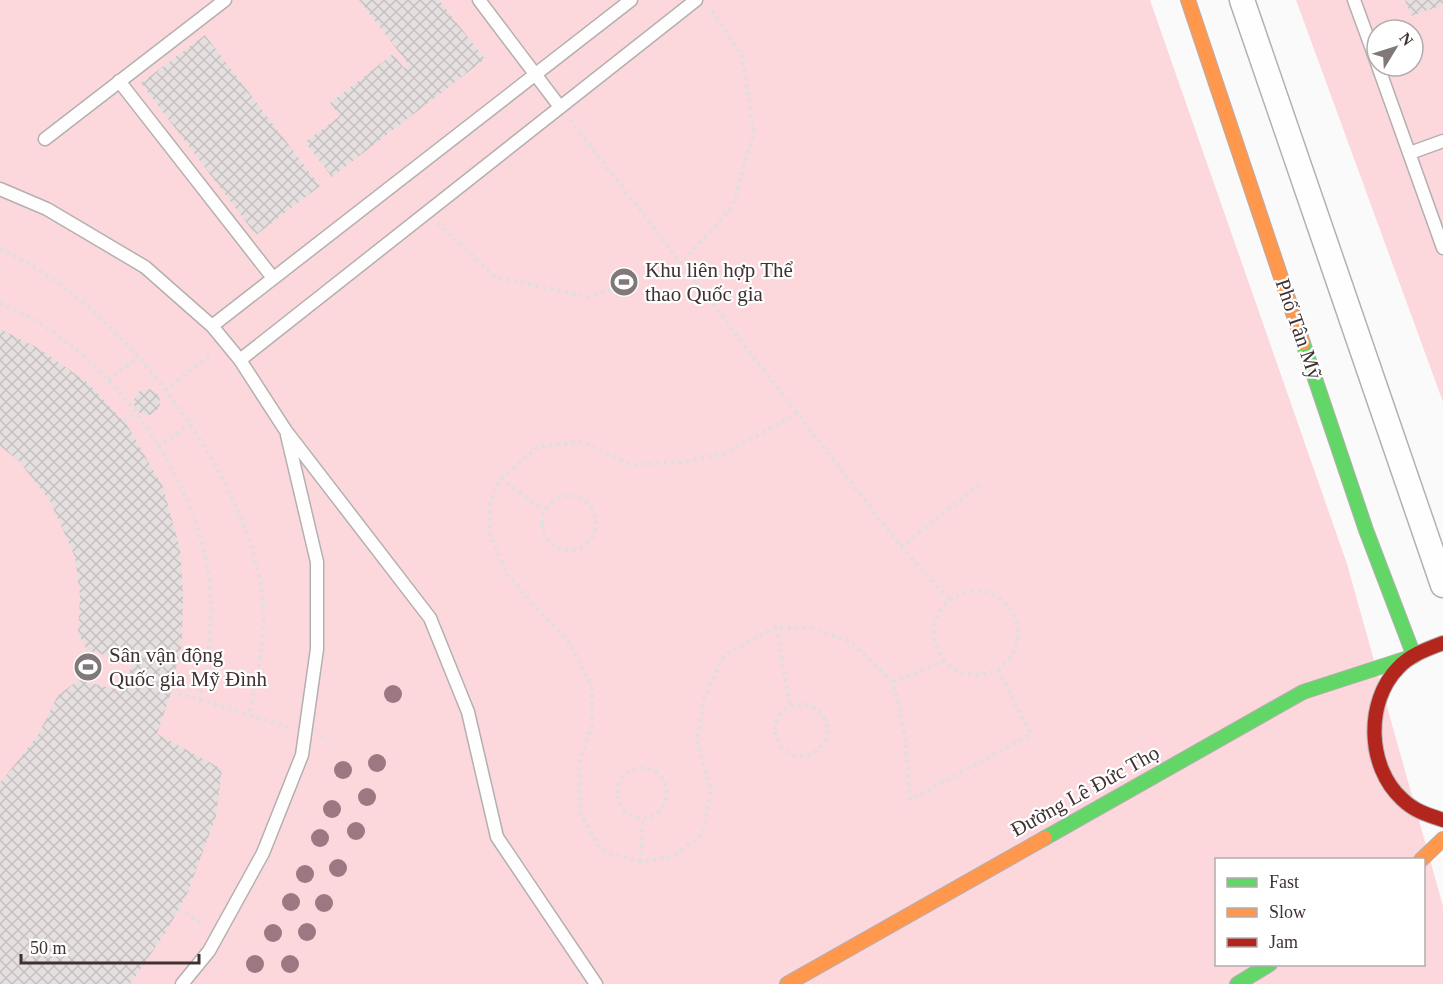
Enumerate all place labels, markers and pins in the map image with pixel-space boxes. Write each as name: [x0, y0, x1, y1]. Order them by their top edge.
place label: Khu liên hợp Thể thao Quốc gia: [645, 258, 793, 306]
sports icon: Khu liên hợp Thể thao Quốc gia: [608, 266, 640, 298]
place label: Sân vận động Quốc gia Mỹ Đình: [109, 643, 268, 691]
sports icon: Sân vận động Quốc gia Mỹ Đình: [72, 651, 104, 683]

